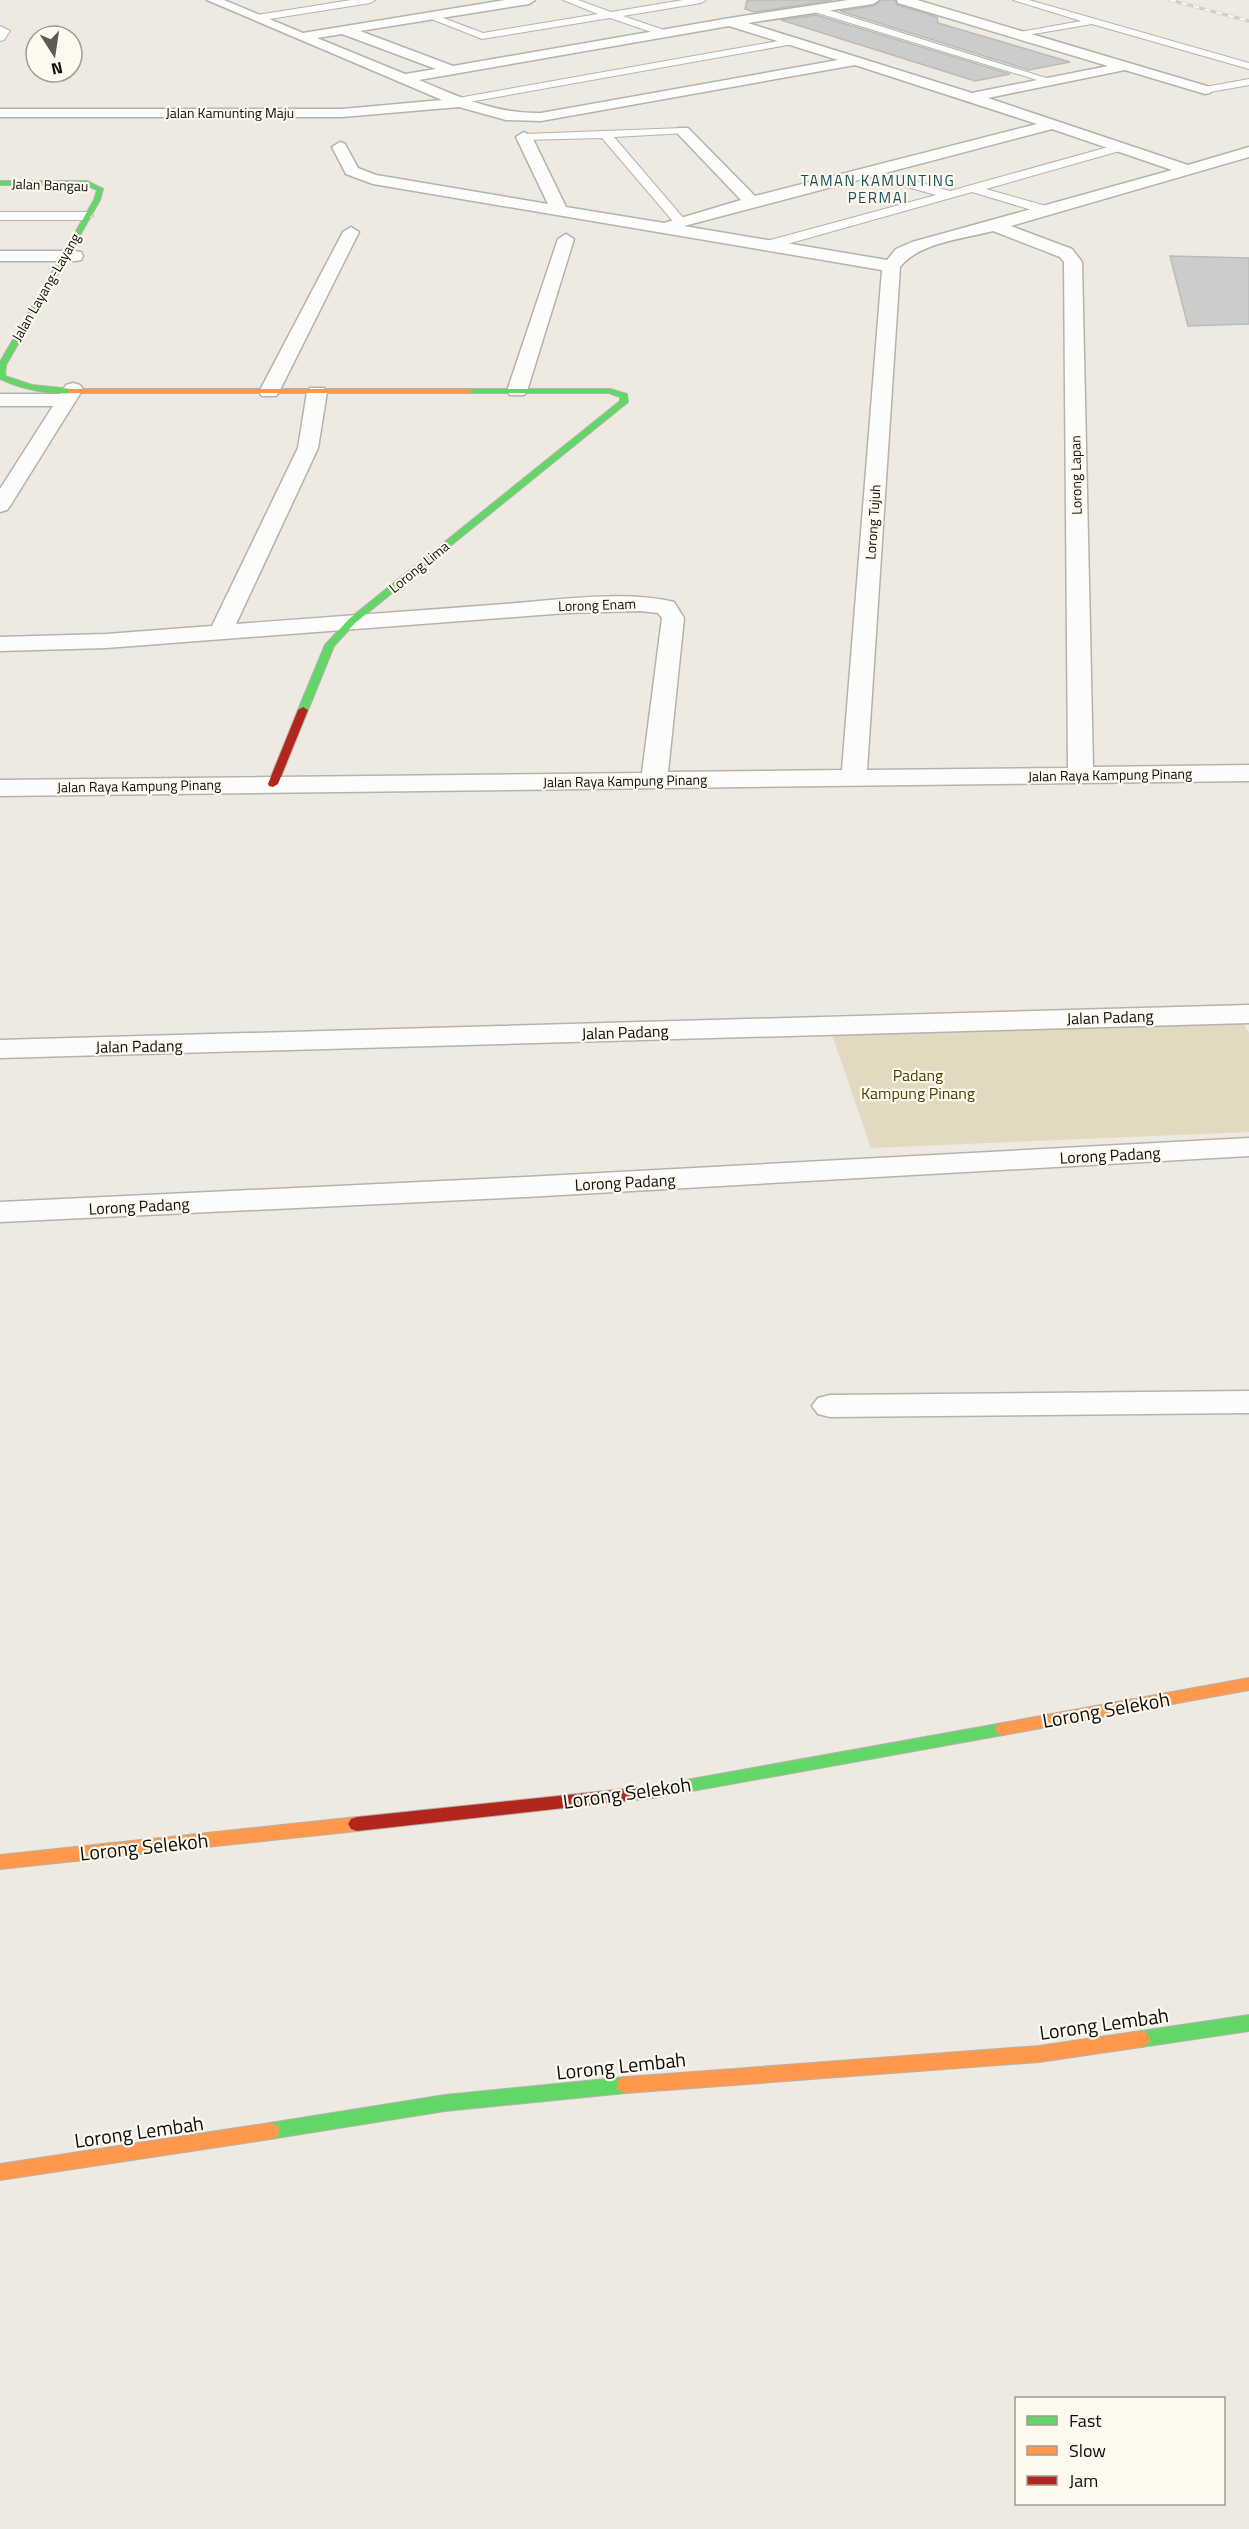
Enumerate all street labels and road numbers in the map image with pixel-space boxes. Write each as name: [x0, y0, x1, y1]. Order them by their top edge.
street label: Jalan Kamunting Maju: [166, 102, 294, 123]
street label: Jalan Bangau: [11, 173, 89, 196]
street label: Jalan Layang-Layang: [6, 229, 85, 345]
street label: Lorong Lapan: [1064, 435, 1087, 515]
street label: Lorong Tujuh: [859, 484, 886, 560]
street label: Lorong Lima: [384, 536, 453, 598]
street label: Lorong Enam: [558, 593, 636, 616]
street label: Jalan Raya Kampung Pinang: [1028, 763, 1192, 786]
street label: Jalan Raya Kampung Pinang: [543, 769, 707, 792]
street label: Jalan Raya Kampung Pinang: [57, 774, 221, 797]
street label: Jalan Padang: [1066, 1003, 1154, 1031]
street label: Jalan Padang: [581, 1018, 669, 1046]
street label: Jalan Padang: [95, 1033, 183, 1059]
street label: Lorong Padang: [1059, 1140, 1161, 1170]
street label: Lorong Padang: [574, 1167, 676, 1197]
street label: Lorong Padang: [88, 1191, 190, 1221]
street label: Lorong Selekoh: [1040, 1683, 1172, 1736]
street label: Lorong Selekoh: [561, 1768, 693, 1817]
street label: Lorong Selekoh: [78, 1824, 210, 1869]
street label: Lorong Lembah: [1037, 1999, 1171, 2048]
street label: Lorong Lembah: [555, 2043, 687, 2088]
street label: Lorong Lembah: [72, 2107, 206, 2156]

